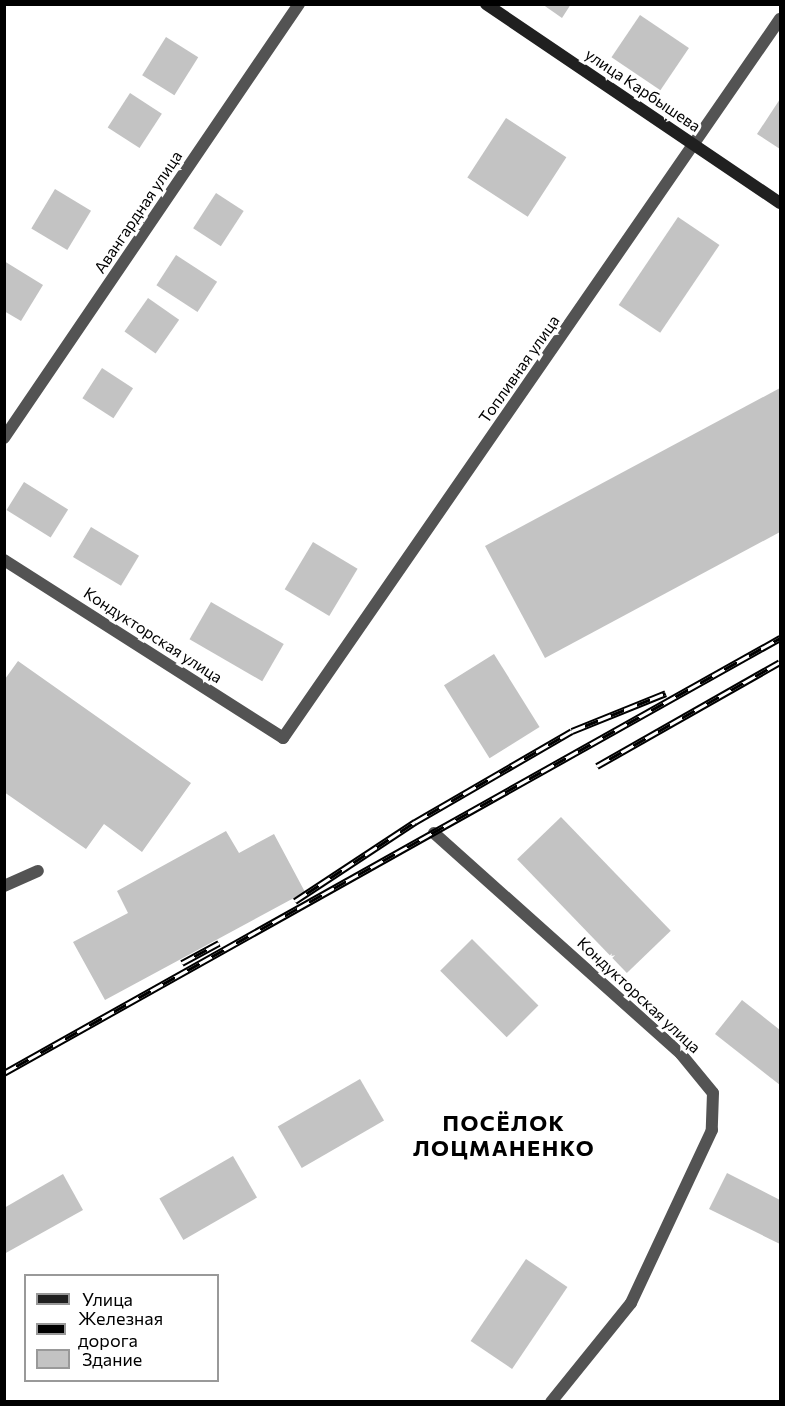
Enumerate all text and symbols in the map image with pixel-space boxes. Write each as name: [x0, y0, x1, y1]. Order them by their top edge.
street label: улица Карбышева: [582, 44, 704, 136]
street label: Авангардная улица: [90, 147, 186, 277]
street label: Топливная улица: [475, 311, 563, 427]
street label: Кондукторская улица: [80, 583, 226, 687]
street label: Кондукторская улица: [573, 933, 705, 1057]
district label: ПОСЁЛОК ЛОЦМАНЕНКО: [413, 1109, 595, 1160]
legend: [24, 1274, 219, 1382]
text: Улица: [82, 1288, 133, 1310]
text: Железная дорога: [78, 1307, 163, 1351]
text: Здание: [82, 1348, 142, 1370]

